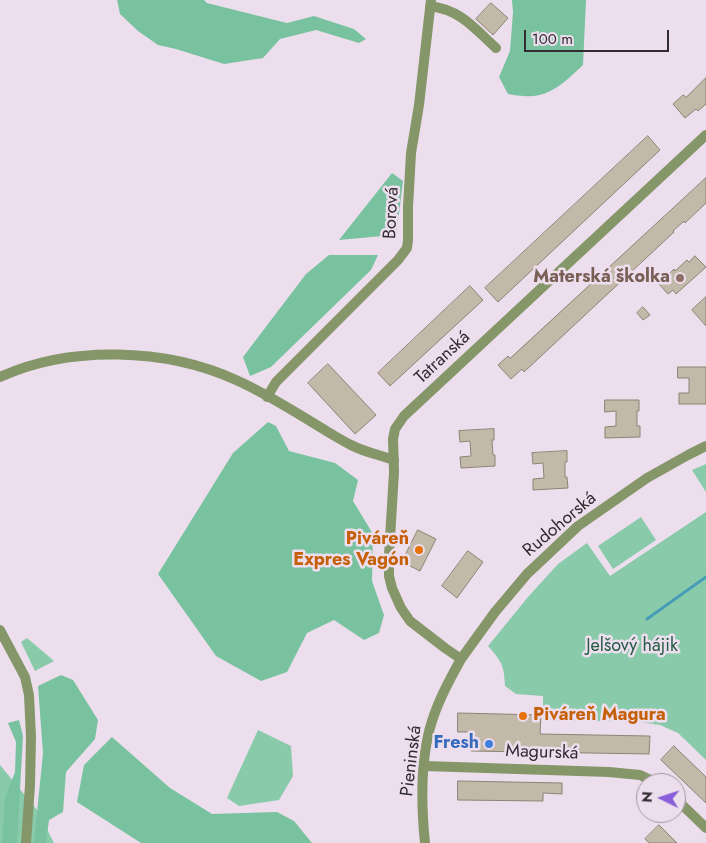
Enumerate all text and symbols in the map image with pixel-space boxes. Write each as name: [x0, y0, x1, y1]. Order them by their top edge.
scale bar: [526, 20, 671, 52]
text: 100 m: [532, 28, 573, 50]
street label: Borová: [380, 186, 404, 240]
place label: Materská školka: [533, 267, 670, 289]
marker: Materská školka: [674, 272, 686, 284]
street label: Tatranská: [411, 327, 475, 389]
street label: Rudohorská: [519, 488, 601, 562]
place label: Piváreň Expres Vagón: [293, 529, 409, 572]
marker: Piváreň Expres Vagón: [413, 544, 425, 556]
park label: Jelšový hájik: [586, 636, 678, 658]
place label: Piváreň Magura: [533, 705, 666, 727]
marker: Piváreň Magura: [517, 710, 529, 722]
street label: Pieninská: [397, 724, 427, 798]
place label: Fresh: [434, 733, 479, 755]
marker: Fresh: [483, 738, 495, 750]
street label: Magurská: [505, 741, 579, 765]
north arrow: [636, 773, 686, 823]
text: N: [637, 791, 657, 803]

